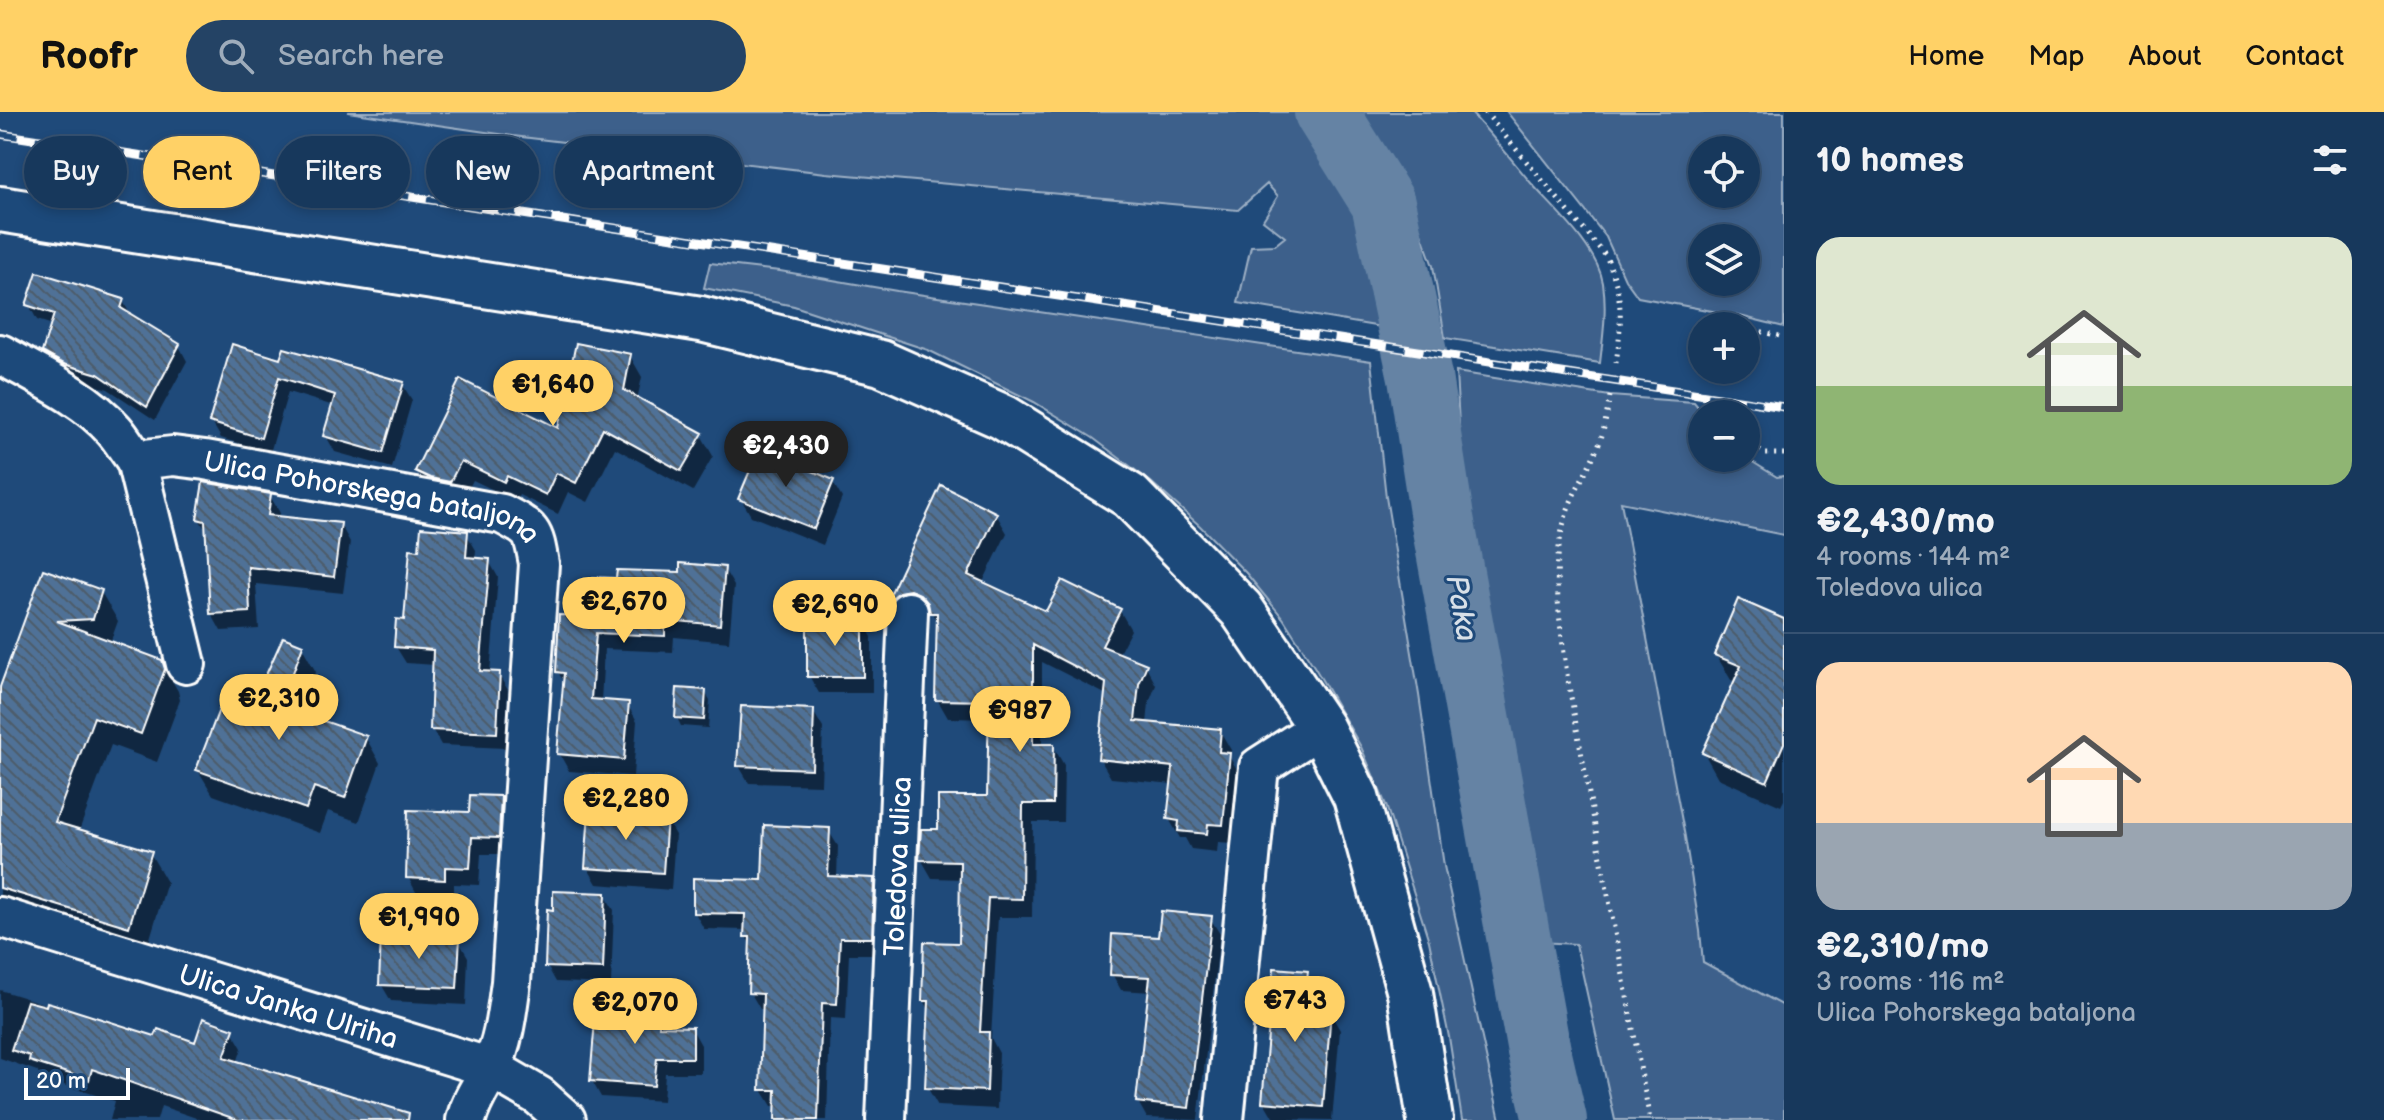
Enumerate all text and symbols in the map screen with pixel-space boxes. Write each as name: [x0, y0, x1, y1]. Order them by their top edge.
search box: [186, 20, 746, 92]
text: Roofr: [40, 34, 138, 79]
icon: search: [214, 34, 258, 78]
text: Search here: [278, 38, 444, 74]
text: Home: [1908, 40, 1984, 73]
text: Map: [2028, 40, 2085, 73]
text: About: [2129, 40, 2201, 73]
text: Contact: [2245, 40, 2344, 73]
chip: Buy: [24, 136, 127, 208]
chip: Rent: [143, 136, 260, 208]
chip: Filters: [276, 136, 410, 208]
chip: New: [426, 136, 539, 208]
chip: Apartment: [555, 136, 743, 208]
map controls: [1688, 136, 1760, 472]
button: locate: [1688, 136, 1760, 208]
icon: filters: [2308, 138, 2352, 182]
text: 10 homes: [1816, 140, 1964, 181]
button: layers: [1688, 224, 1760, 296]
icon: home: [2012, 289, 2156, 433]
button: +: [1688, 312, 1760, 384]
pin: €1,640: [488, 360, 618, 428]
text: €1,640: [511, 370, 595, 401]
button: −: [1688, 400, 1760, 472]
pin: €2,430: [721, 421, 851, 489]
text: €2,430: [742, 431, 830, 462]
street label: Ulica Pohorskega bataljona: [201, 445, 547, 550]
text: €2,430/mo: [1816, 501, 1995, 542]
text: 4 rooms · 144 m²: [1816, 542, 2010, 573]
water label: Paka: [1437, 572, 1485, 644]
text: Toledova ulica: [1816, 573, 1983, 604]
pin: €2,670: [559, 577, 689, 645]
pin: €2,690: [770, 580, 900, 648]
text: €2,670: [580, 587, 668, 618]
text: €2,690: [791, 590, 879, 621]
pin: €2,310: [214, 674, 344, 742]
text: €2,310: [237, 684, 321, 715]
pin: €987: [973, 686, 1067, 754]
text: €987: [988, 696, 1052, 727]
icon: home: [2012, 714, 2156, 858]
pin: €2,280: [561, 774, 691, 842]
street label: Toledova ulica: [878, 776, 919, 957]
text: €2,280: [582, 784, 670, 815]
pin: €1,990: [354, 893, 484, 961]
text: €1,990: [378, 903, 461, 934]
text: €2,310/mo: [1816, 926, 1989, 967]
street label: Ulica Janka Ulriha: [175, 958, 402, 1056]
text: 3 rooms · 116 m²: [1816, 967, 2005, 998]
pin: €743: [1248, 976, 1342, 1044]
pin: €2,070: [570, 978, 700, 1046]
text: €743: [1263, 986, 1327, 1017]
text: €2,070: [591, 988, 679, 1019]
text: Ulica Pohorskega bataljona: [1816, 998, 2136, 1029]
scale bar: [24, 1064, 130, 1100]
text: 20 m: [36, 1068, 86, 1095]

